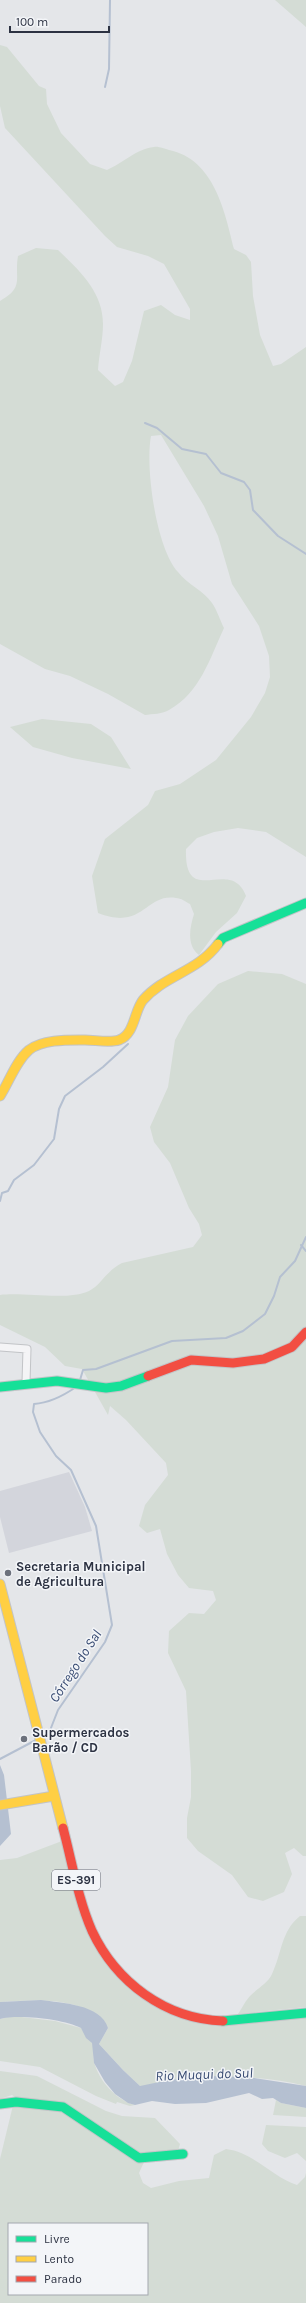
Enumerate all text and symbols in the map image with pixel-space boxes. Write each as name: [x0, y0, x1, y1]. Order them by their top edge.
scale bar: [10, 8, 109, 34]
text: 100 m: [16, 15, 48, 29]
place label: Secretaria Municipal de Agricultura: [16, 1559, 146, 1589]
marker: Secretaria Municipal de Agricultura: [3, 1568, 13, 1578]
water label: Córrego do Sal: [46, 1626, 105, 1706]
place label: Supermercados Barão / CD: [32, 1725, 130, 1755]
marker: Supermercados Barão / CD: [19, 1734, 29, 1744]
road number: ES-391: [52, 1870, 100, 1890]
water label: Rio Muqui do Sul: [155, 2064, 254, 2085]
legend: [8, 2223, 148, 2295]
text: Livre: [44, 2232, 70, 2246]
text: Lento: [44, 2252, 74, 2266]
text: Parado: [44, 2272, 82, 2286]

